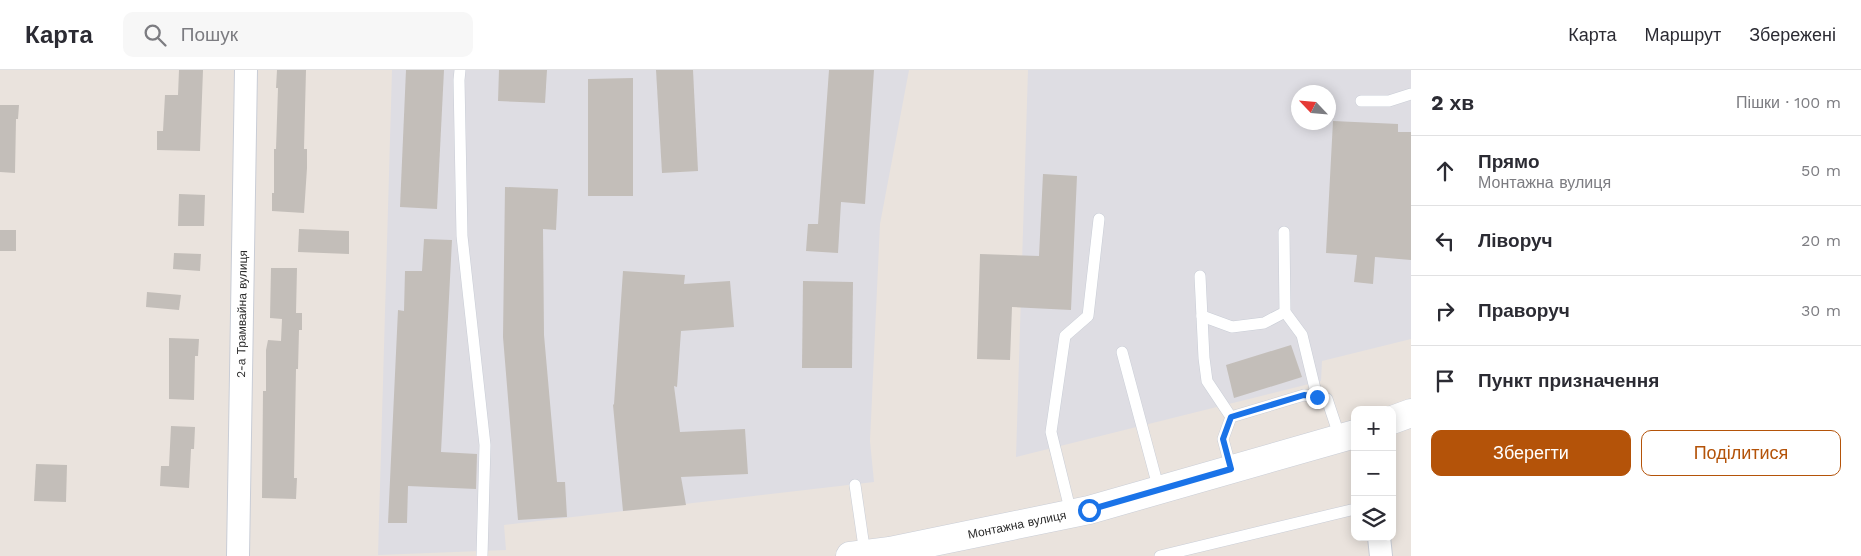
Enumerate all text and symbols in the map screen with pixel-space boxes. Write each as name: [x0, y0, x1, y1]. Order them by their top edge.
search box: [123, 12, 473, 57]
text: Карта: [25, 21, 93, 49]
icon: search: [141, 21, 169, 49]
text: Пошук: [181, 23, 238, 46]
text: Карта: [1568, 24, 1616, 45]
text: Маршрут: [1644, 24, 1721, 45]
text: Збережені: [1749, 24, 1836, 45]
north arrow: [1291, 85, 1336, 130]
text: 2 хв: [1431, 90, 1474, 115]
text: Пішки · 100 m: [1736, 93, 1841, 112]
text: Прямо: [1478, 150, 1540, 173]
icon: ahead: [1431, 157, 1459, 185]
text: 50 m: [1801, 161, 1841, 180]
text: Монтажна вулиця: [1478, 173, 1611, 192]
icon: left: [1431, 227, 1459, 255]
text: Ліворуч: [1478, 229, 1553, 252]
text: 20 m: [1801, 231, 1841, 250]
street label: 2-а Трамвайна вулиця: [234, 250, 250, 378]
icon: right: [1431, 297, 1459, 325]
text: Праворуч: [1478, 299, 1570, 322]
text: 30 m: [1801, 301, 1841, 320]
icon: arrive: [1431, 367, 1459, 395]
text: Пункт призначення: [1478, 369, 1659, 392]
route end: [1306, 386, 1329, 409]
map controls: [1351, 406, 1396, 541]
button: +: [1351, 406, 1396, 451]
button: Зберегти: [1431, 430, 1631, 476]
button: Поділитися: [1641, 430, 1841, 476]
button: −: [1351, 451, 1396, 496]
button: layers: [1351, 496, 1396, 541]
route start: [1078, 499, 1101, 522]
street label: Монтажна вулиця: [967, 508, 1067, 542]

